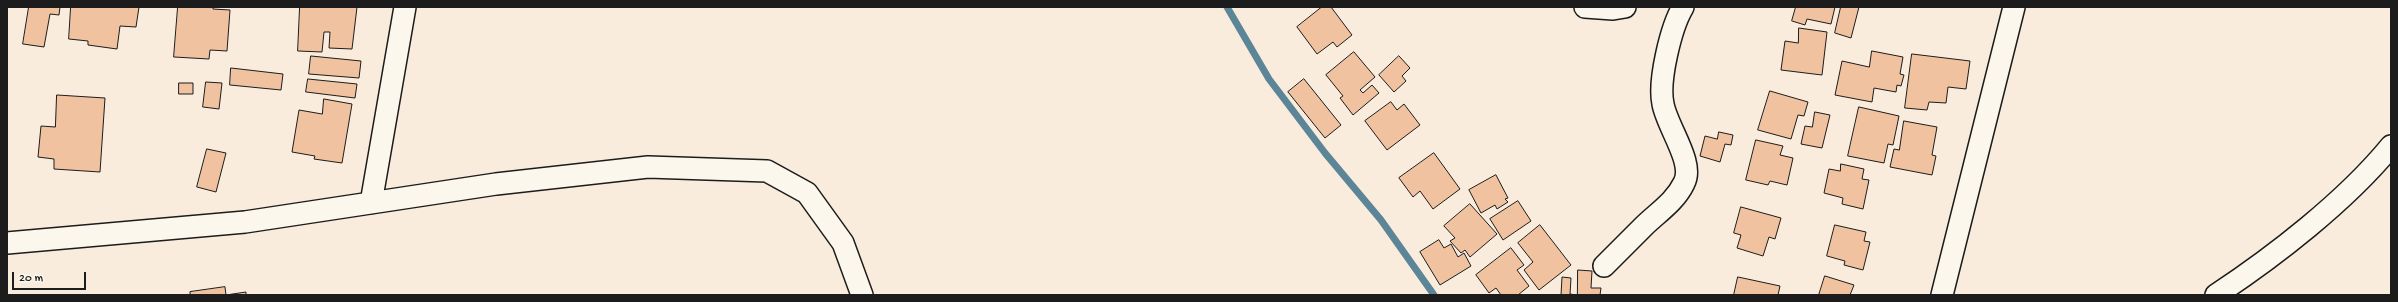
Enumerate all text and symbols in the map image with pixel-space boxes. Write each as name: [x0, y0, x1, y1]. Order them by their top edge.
scale bar: [14, 264, 88, 290]
text: 20 m: [19, 272, 43, 286]

